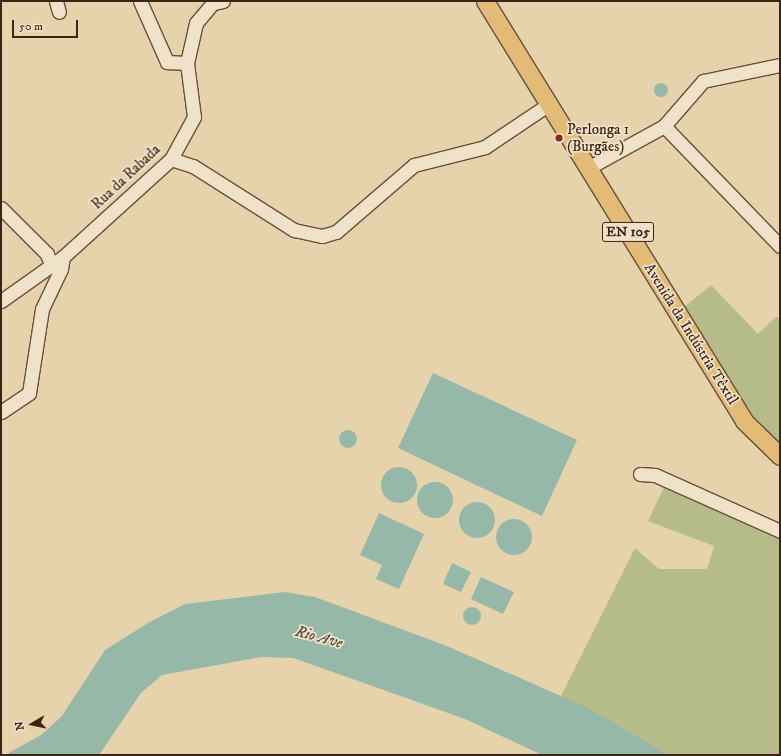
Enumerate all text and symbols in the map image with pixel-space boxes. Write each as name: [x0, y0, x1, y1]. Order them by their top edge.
scale bar: [14, 12, 80, 38]
text: 50 m: [19, 19, 43, 34]
place label: Perlonga 1 (Burgães): [567, 120, 629, 155]
marker: Perlonga 1 (Burgães): [554, 133, 564, 143]
street label: Rua da Rabada: [88, 141, 164, 213]
road number: EN 105: [602, 220, 654, 244]
street label: Avenida da Indústria Têxtil: [640, 260, 742, 408]
water label: Rio Ave: [293, 621, 345, 653]
north arrow: [12, 704, 52, 744]
text: N: [13, 720, 28, 731]

